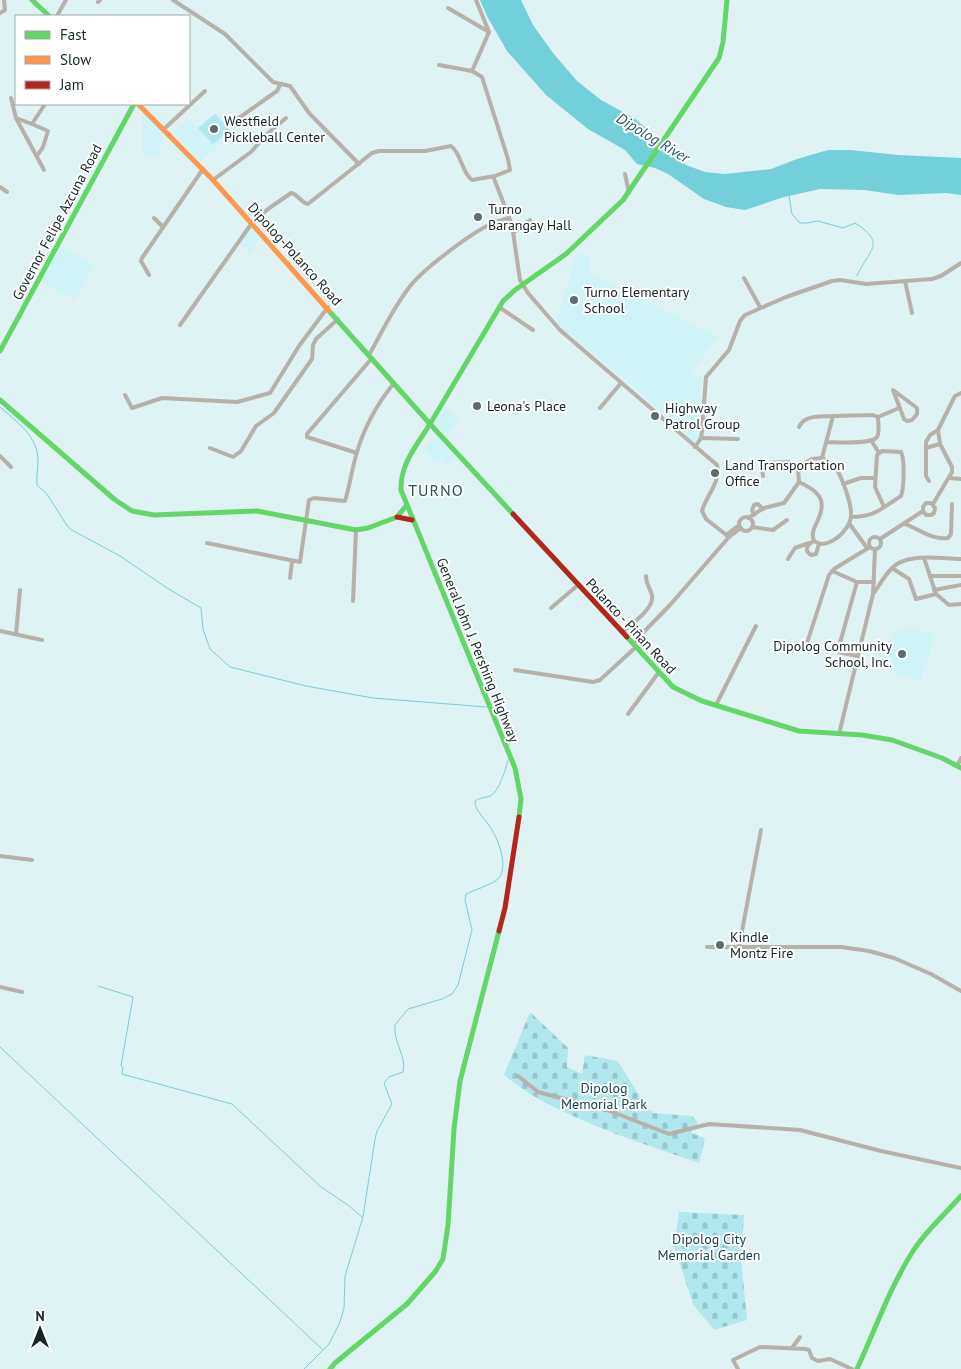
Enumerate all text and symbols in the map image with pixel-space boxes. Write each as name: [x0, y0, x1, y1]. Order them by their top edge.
legend: [15, 15, 190, 105]
text: Fast: [60, 25, 87, 44]
text: Slow: [60, 50, 91, 69]
text: Jam: [59, 75, 84, 94]
water label: Dipolog River: [613, 108, 694, 167]
place label: Westfield Pickleball Center: [224, 112, 325, 146]
marker: Westfield Pickleball Center: [208, 123, 220, 135]
street label: Governor Felipe Azcuna Road: [8, 141, 106, 303]
street label: Dipolog-Polanco Road: [244, 199, 346, 309]
place label: Turno Barangay Hall: [488, 200, 571, 234]
marker: Turno Barangay Hall: [472, 211, 484, 223]
place label: Turno Elementary School: [584, 283, 690, 317]
marker: Turno Elementary School: [568, 294, 580, 306]
place label: Leona's Place: [487, 397, 566, 415]
place label: Highway Patrol Group: [665, 399, 740, 433]
marker: Leona's Place: [471, 400, 483, 412]
marker: Highway Patrol Group: [649, 410, 661, 422]
place label: Land Transportation Office: [725, 456, 845, 490]
marker: Land Transportation Office: [709, 467, 721, 479]
district label: TURNO: [408, 480, 464, 500]
street label: General John J. Pershing Highway: [433, 555, 524, 746]
street label: Polanco - Piñan Road: [582, 574, 680, 678]
place label: Dipolog Community School, Inc.: [773, 637, 892, 671]
marker: Dipolog Community School, Inc.: [896, 648, 908, 660]
place label: Kindle Montz Fire: [730, 928, 793, 962]
marker: Kindle Montz Fire: [714, 939, 726, 951]
park label: Dipolog Memorial Park: [561, 1079, 647, 1113]
park label: Dipolog City Memorial Garden: [658, 1230, 760, 1264]
north arrow: [15, 1304, 65, 1354]
text: N: [35, 1307, 45, 1325]

